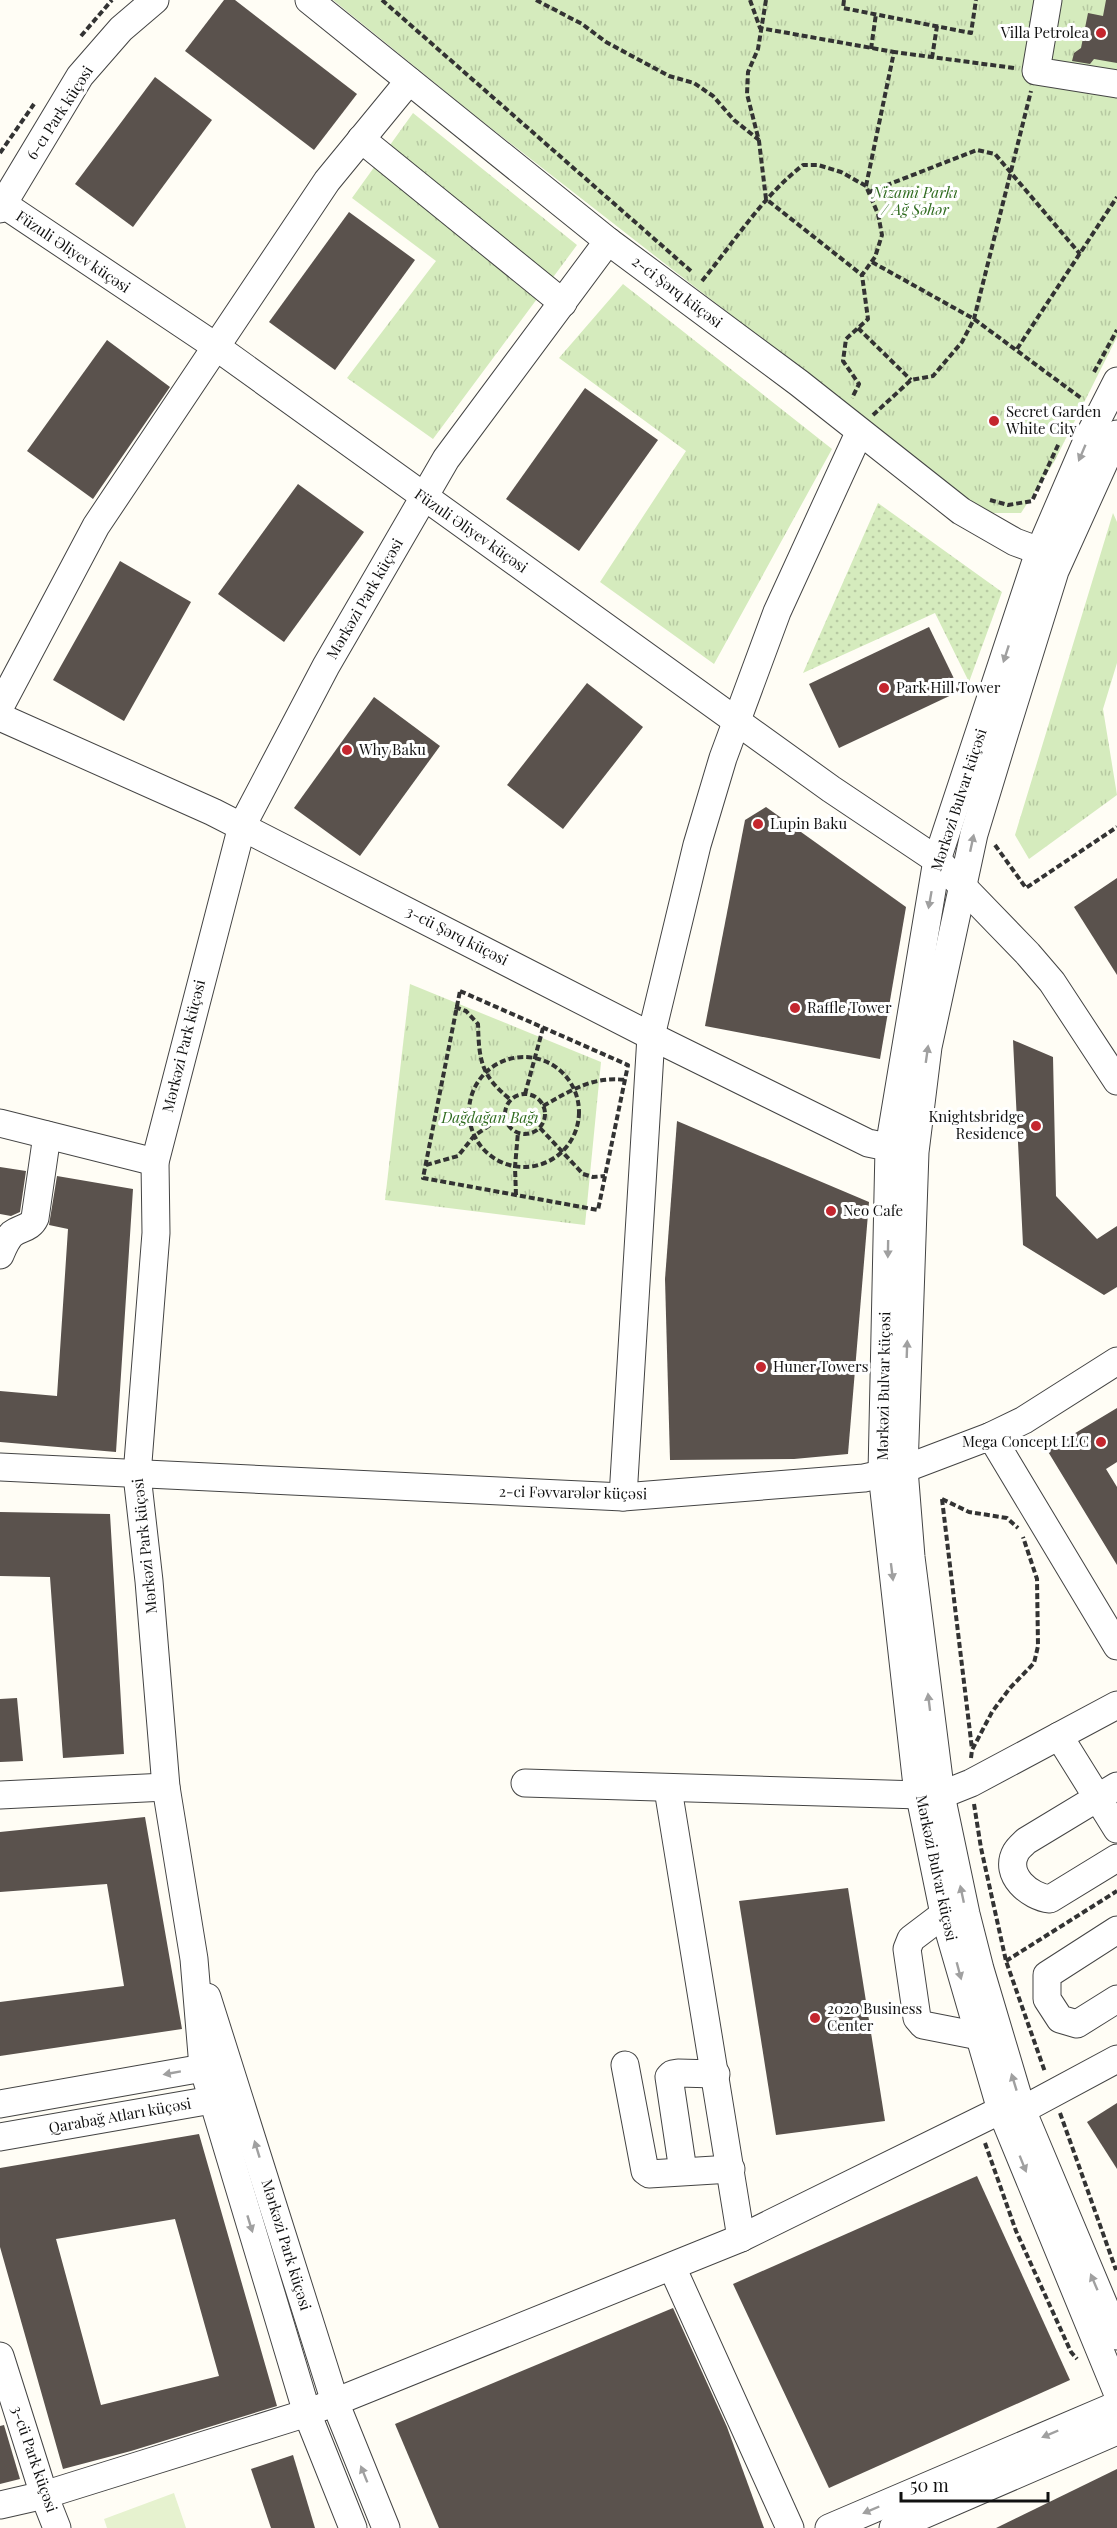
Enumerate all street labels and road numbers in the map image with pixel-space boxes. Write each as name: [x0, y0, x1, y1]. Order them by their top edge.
street label: 6-cı Park küçəsi: [21, 61, 97, 163]
street label: Füzuli Əliyev küçəsi: [12, 205, 135, 297]
street label: 2-ci Şərq küçəsi: [628, 251, 727, 332]
street label: Füzuli Əliyev küçəsi: [411, 484, 533, 577]
street label: Mərkəzi Park küçəsi: [321, 534, 407, 662]
street label: Mərkəzi Bulvar küçəsi: [926, 725, 991, 874]
street label: 3-cü Şərq küçəsi: [403, 901, 512, 970]
street label: Mərkəzi Park küçəsi: [157, 977, 209, 1114]
street label: Mərkəzi Bulvar küçəsi: [872, 1311, 894, 1461]
street label: Mərkəzi Park küçəsi: [127, 1477, 161, 1615]
street label: 2-ci Fəvvarələr küçəsi: [499, 1481, 648, 1503]
street label: Mərkəzi Bulvar küçəsi: [912, 1793, 962, 1943]
street label: Qarabağ Atları küçəsi: [47, 2093, 193, 2137]
street label: Mərkəzi Park küçəsi: [257, 2177, 317, 2313]
street label: 3-cü Park küçəsi: [7, 2403, 63, 2515]

